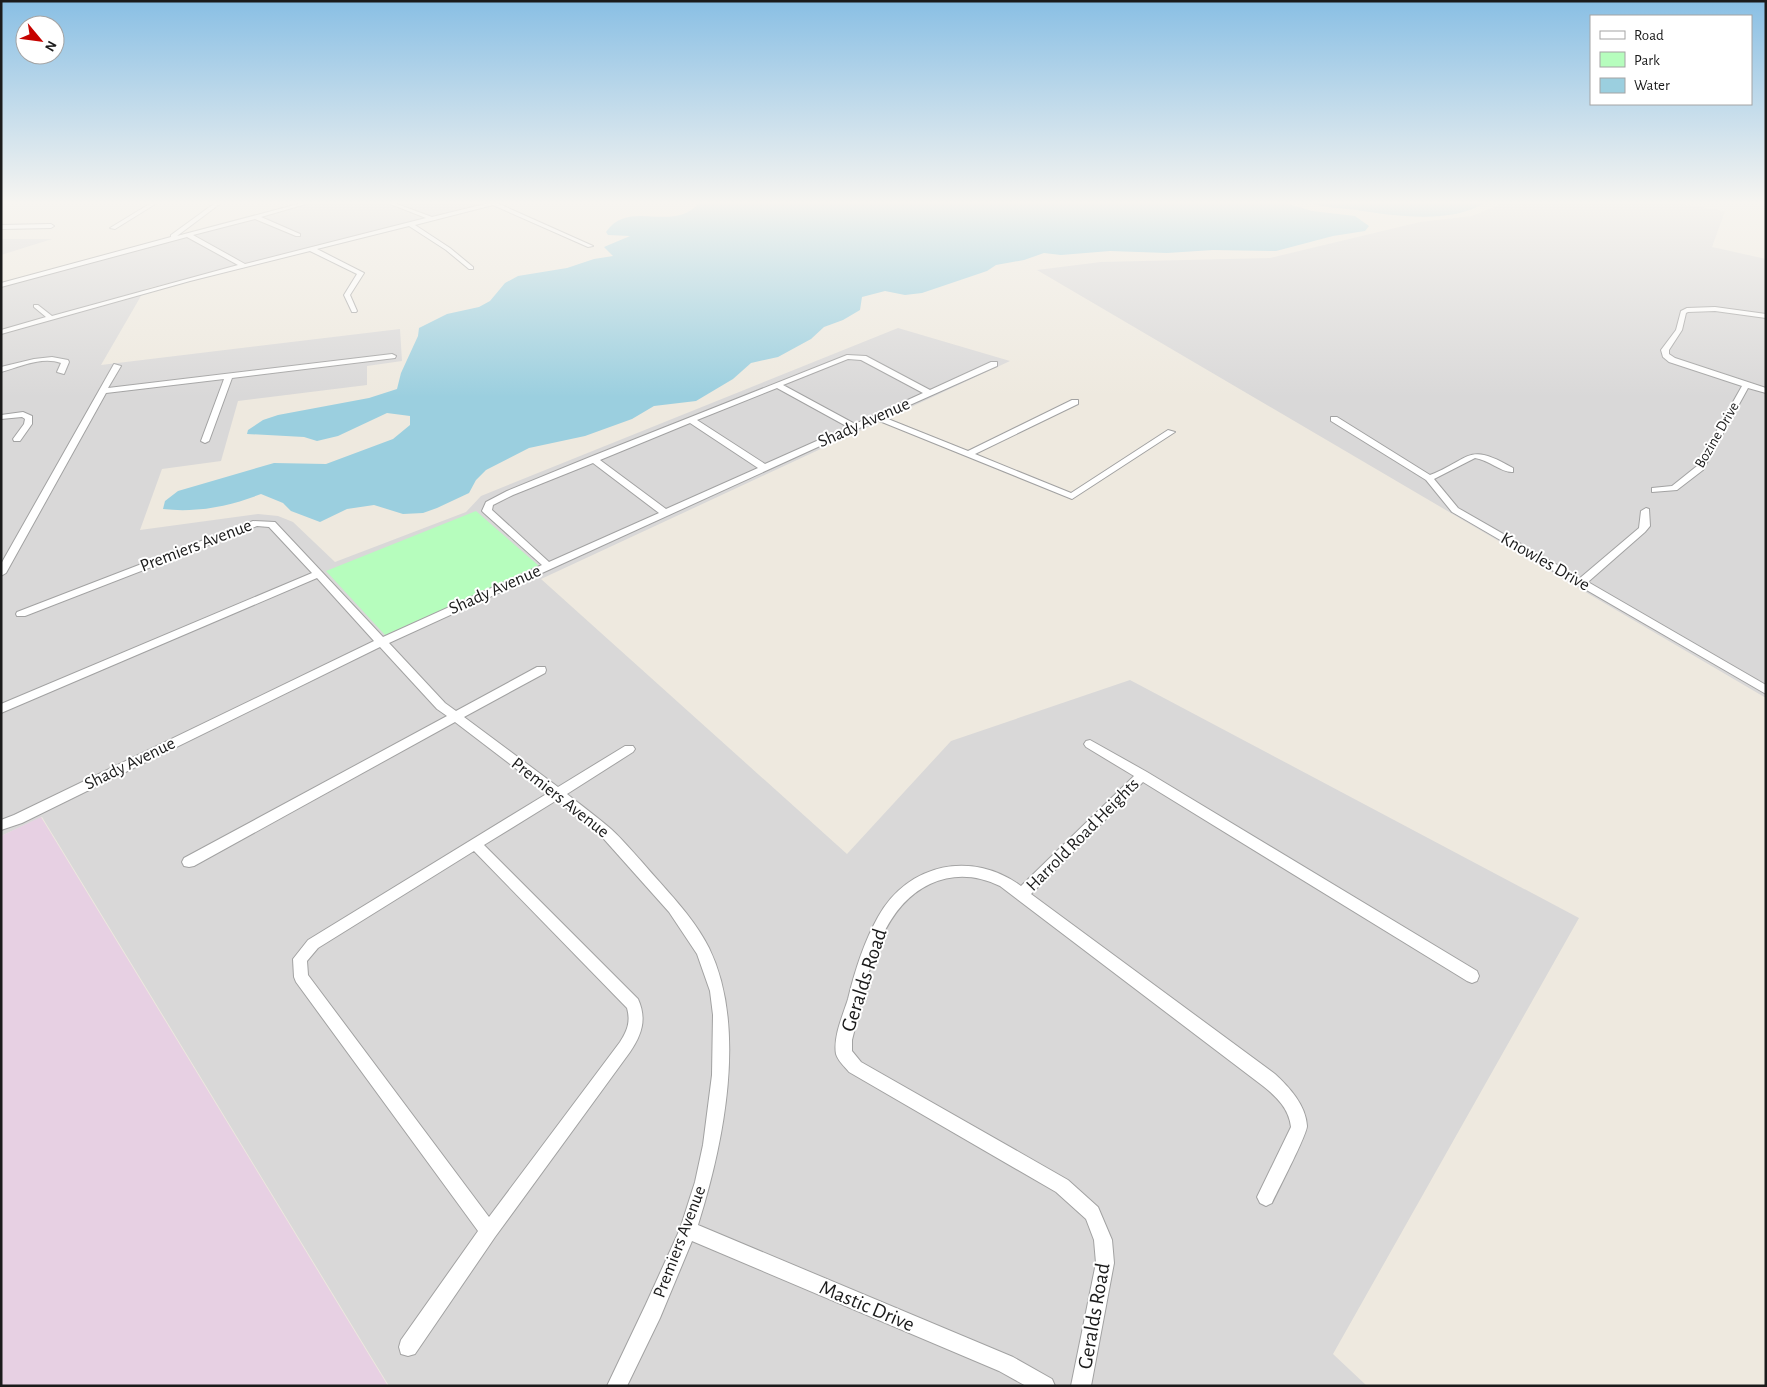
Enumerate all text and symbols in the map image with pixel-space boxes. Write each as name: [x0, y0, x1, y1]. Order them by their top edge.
north arrow: [15, 15, 65, 65]
legend: [1590, 15, 1752, 105]
text: Road: [1634, 28, 1664, 43]
text: N: [42, 38, 59, 53]
text: Park: [1634, 53, 1660, 68]
text: Water: [1634, 78, 1670, 93]
street label: Shady Avenue: [815, 395, 913, 451]
street label: Bozine Drive: [1692, 399, 1742, 470]
street label: Premiers Avenue: [138, 516, 254, 576]
street label: Knowles Drive: [1497, 529, 1593, 595]
street label: Shady Avenue: [446, 562, 544, 618]
street label: Shady Avenue: [82, 734, 178, 794]
street label: Premiers Avenue: [508, 755, 612, 841]
street label: Harrold Road Heights: [1023, 775, 1143, 895]
street label: Geralds Road: [837, 926, 891, 1034]
street label: Premiers Avenue: [650, 1184, 710, 1300]
street label: Geralds Road: [1074, 1261, 1114, 1371]
street label: Mastic Drive: [816, 1277, 918, 1335]

